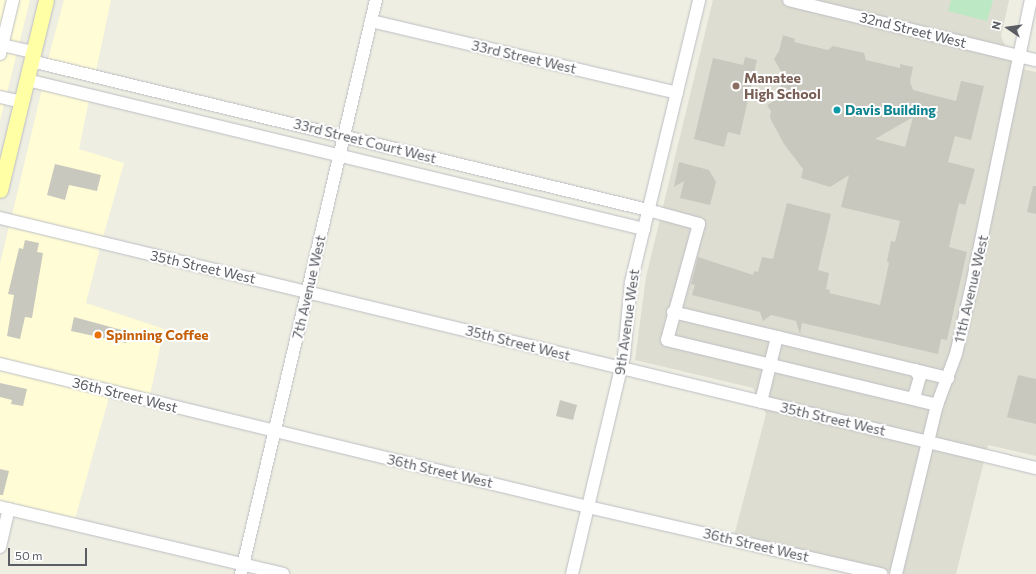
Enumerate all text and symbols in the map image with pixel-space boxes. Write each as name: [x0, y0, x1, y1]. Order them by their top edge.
north arrow: [988, 8, 1028, 48]
street label: 32nd Street West: [858, 9, 968, 51]
text: N: [989, 20, 1003, 31]
street label: 33rd Street West: [470, 37, 578, 77]
place label: Manatee High School: [744, 70, 821, 102]
marker: Manatee High School: [731, 81, 741, 91]
place label: Davis Building: [845, 102, 936, 118]
marker: Davis Building: [832, 105, 842, 115]
street label: 33rd Street Court West: [292, 115, 438, 167]
street label: 7th Avenue West: [289, 233, 329, 341]
street label: 11th Avenue West: [950, 233, 992, 345]
street label: 35th Street West: [149, 247, 257, 287]
street label: 9th Avenue West: [611, 268, 643, 376]
street label: 35th Street West: [464, 322, 572, 364]
place label: Spinning Coffee: [106, 327, 209, 343]
marker: Spinning Coffee: [93, 330, 103, 340]
street label: 36th Street West: [71, 374, 179, 416]
street label: 35th Street West: [779, 399, 887, 439]
street label: 36th Street West: [386, 451, 494, 491]
street label: 36th Street West: [702, 525, 810, 565]
scale bar: [10, 540, 89, 566]
text: 50 m: [15, 548, 43, 562]

